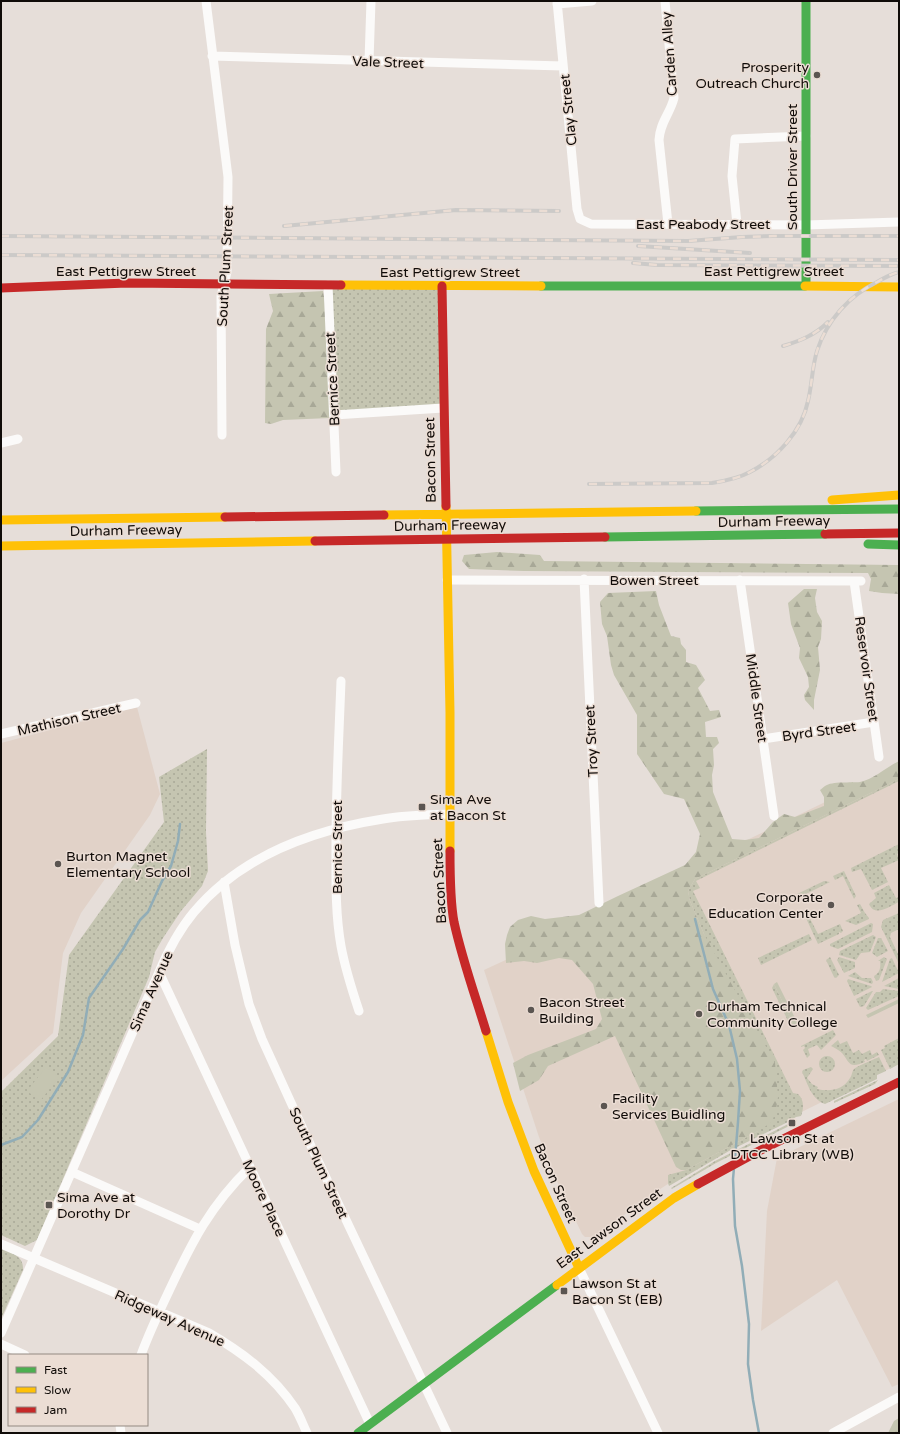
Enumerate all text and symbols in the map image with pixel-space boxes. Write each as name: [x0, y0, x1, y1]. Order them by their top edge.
street label: Carden Alley: [658, 11, 681, 97]
street label: Vale Street: [352, 53, 425, 72]
place label: Prosperity Outreach Church: [695, 59, 809, 92]
marker: Prosperity Outreach Church: [812, 70, 822, 80]
street label: Clay Street: [556, 73, 581, 147]
street label: South Driver Street: [784, 103, 801, 230]
street label: South Plum Street: [214, 205, 237, 327]
street label: East Peabody Street: [636, 216, 771, 233]
street label: East Pettigrew Street: [56, 263, 197, 280]
street label: East Pettigrew Street: [704, 263, 845, 280]
street label: East Pettigrew Street: [380, 264, 521, 281]
street label: Bernice Street: [322, 331, 343, 426]
street label: Bacon Street: [421, 416, 440, 503]
street label: Durham Freeway: [718, 512, 831, 531]
street label: Durham Freeway: [394, 516, 507, 535]
street label: Durham Freeway: [70, 521, 183, 540]
street label: Bowen Street: [609, 572, 699, 589]
street label: Reservoir Street: [851, 615, 882, 723]
street label: Middle Street: [742, 653, 771, 744]
street label: Mathison Street: [16, 699, 123, 740]
street label: Troy Street: [581, 704, 602, 778]
street label: Byrd Street: [781, 718, 858, 745]
place label: Sima Ave at Bacon St: [430, 791, 507, 824]
street label: Bernice Street: [329, 799, 346, 894]
marker: Sima Ave at Bacon St: [417, 802, 427, 812]
street label: Bacon Street: [429, 837, 450, 924]
place label: Burton Magnet Elementary School: [66, 848, 190, 881]
marker: Burton Magnet Elementary School: [53, 859, 63, 869]
place label: Corporate Education Center: [708, 889, 824, 922]
marker: Corporate Education Center: [826, 900, 836, 910]
street label: Sima Avenue: [126, 948, 177, 1034]
place label: Bacon Street Building: [539, 994, 625, 1027]
place label: Durham Technical Community College: [707, 998, 837, 1031]
marker: Bacon Street Building: [526, 1005, 536, 1015]
marker: Durham Technical Community College: [694, 1009, 704, 1019]
place label: Facility Services Buidling: [612, 1090, 725, 1123]
marker: Facility Services Buidling: [599, 1101, 609, 1111]
street label: South Plum Street: [285, 1105, 352, 1222]
marker: Lawson St at DTCC Library (WB): [787, 1118, 797, 1128]
place label: Lawson St at DTCC Library (WB): [730, 1130, 854, 1163]
street label: Bacon Street: [530, 1141, 581, 1226]
street label: Moore Place: [238, 1157, 289, 1240]
street label: East Lawson Street: [553, 1184, 666, 1273]
place label: Sima Ave at Dorothy Dr: [57, 1189, 136, 1222]
marker: Sima Ave at Dorothy Dr: [44, 1200, 54, 1210]
place label: Lawson St at Bacon St (EB): [572, 1275, 662, 1308]
street label: Ridgeway Avenue: [112, 1286, 228, 1350]
marker: Lawson St at Bacon St (EB): [559, 1286, 569, 1296]
legend: [8, 1354, 148, 1426]
text: Fast: [44, 1363, 68, 1377]
text: Slow: [44, 1383, 71, 1397]
text: Jam: [44, 1403, 67, 1417]

